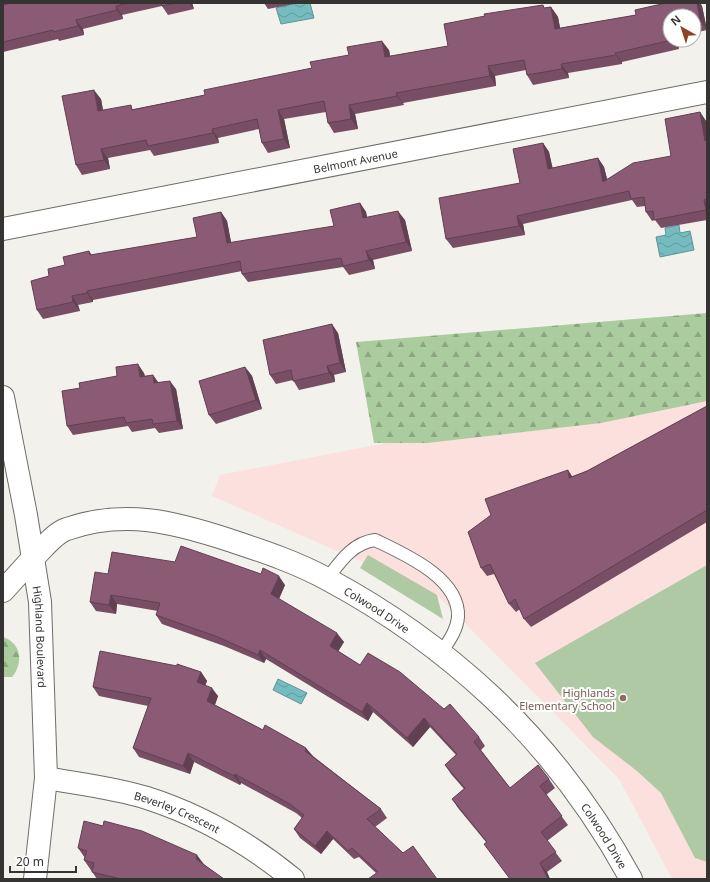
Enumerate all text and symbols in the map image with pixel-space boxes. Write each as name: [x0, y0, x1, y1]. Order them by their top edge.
north arrow: [662, 8, 702, 48]
text: N: [667, 11, 684, 28]
street label: Belmont Avenue: [312, 145, 399, 176]
street label: Colwood Drive: [342, 583, 413, 636]
street label: Highland Boulevard: [30, 584, 50, 688]
place label: Highlands Elementary School: [519, 685, 615, 713]
marker: Highlands Elementary School: [618, 693, 628, 703]
street label: Beverley Crescent: [133, 787, 223, 836]
street label: Colwood Drive: [578, 800, 631, 871]
scale bar: [10, 848, 76, 874]
text: 20 m: [16, 853, 44, 870]

